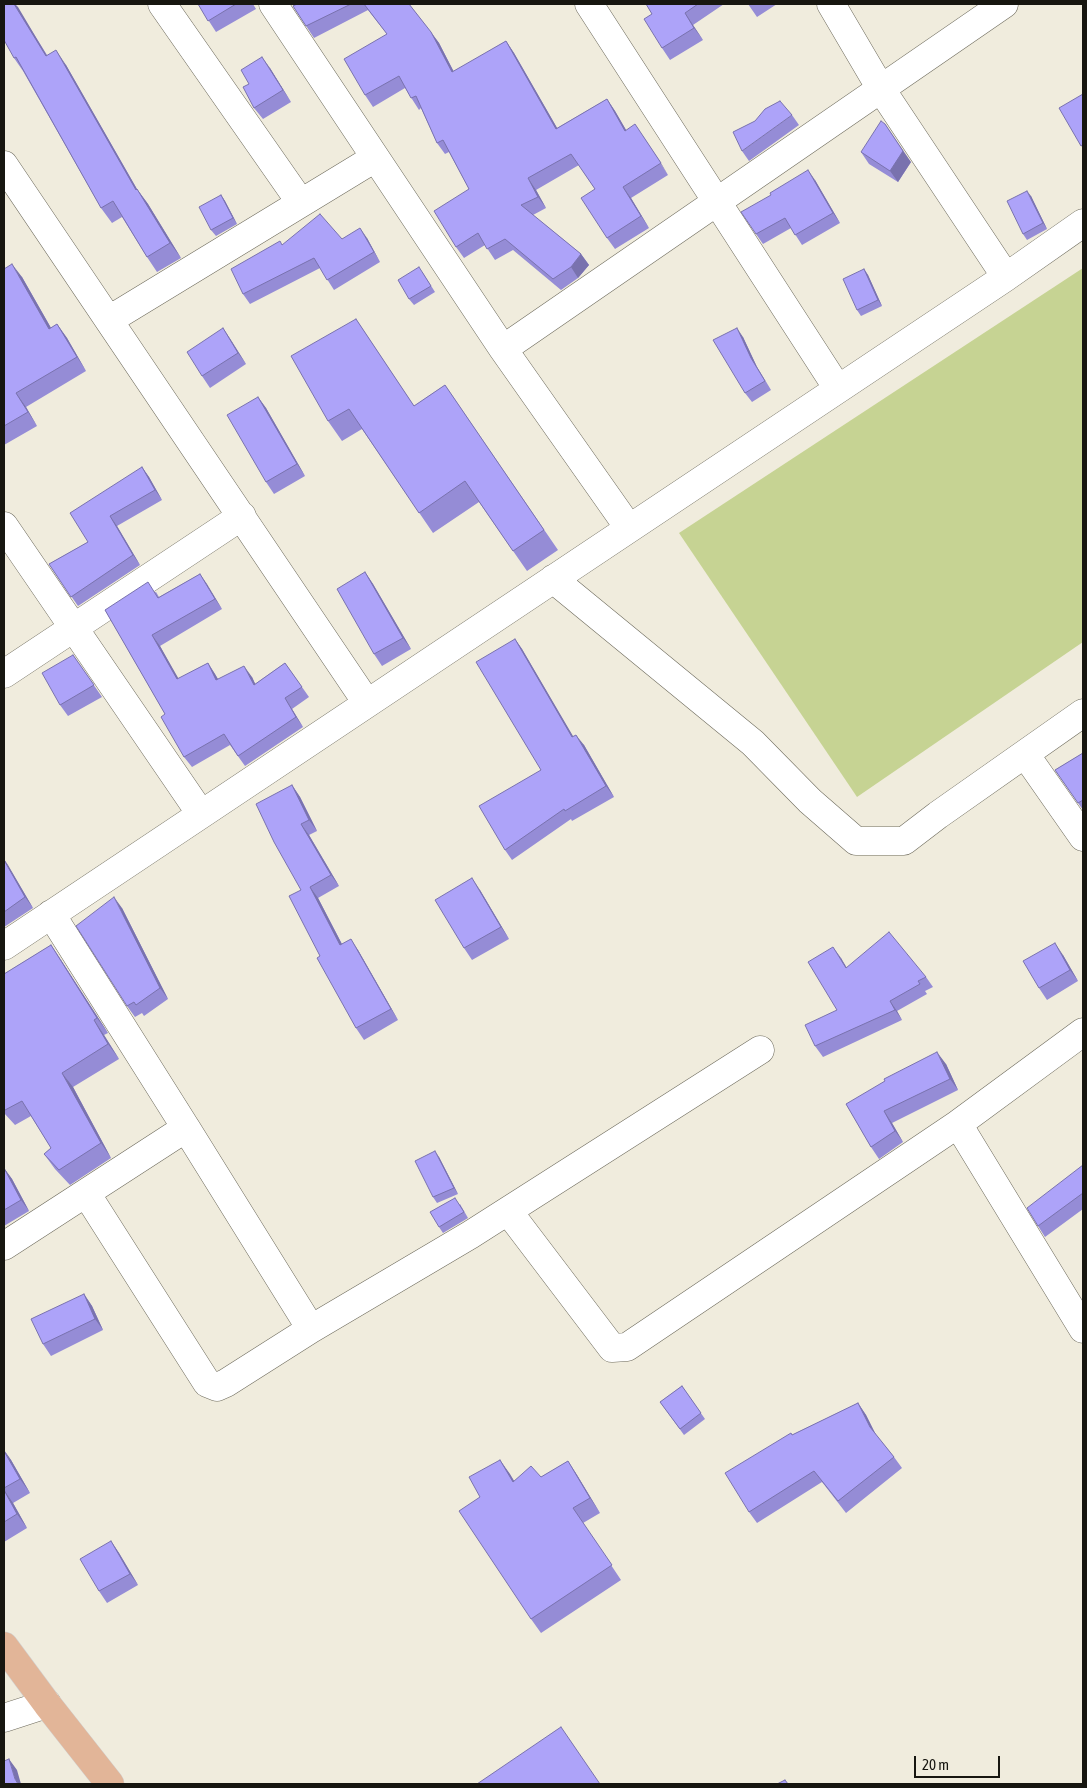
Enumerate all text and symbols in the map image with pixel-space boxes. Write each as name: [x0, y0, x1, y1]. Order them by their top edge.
scale bar: [917, 1746, 1003, 1778]
text: 20 m: [922, 1756, 949, 1773]

